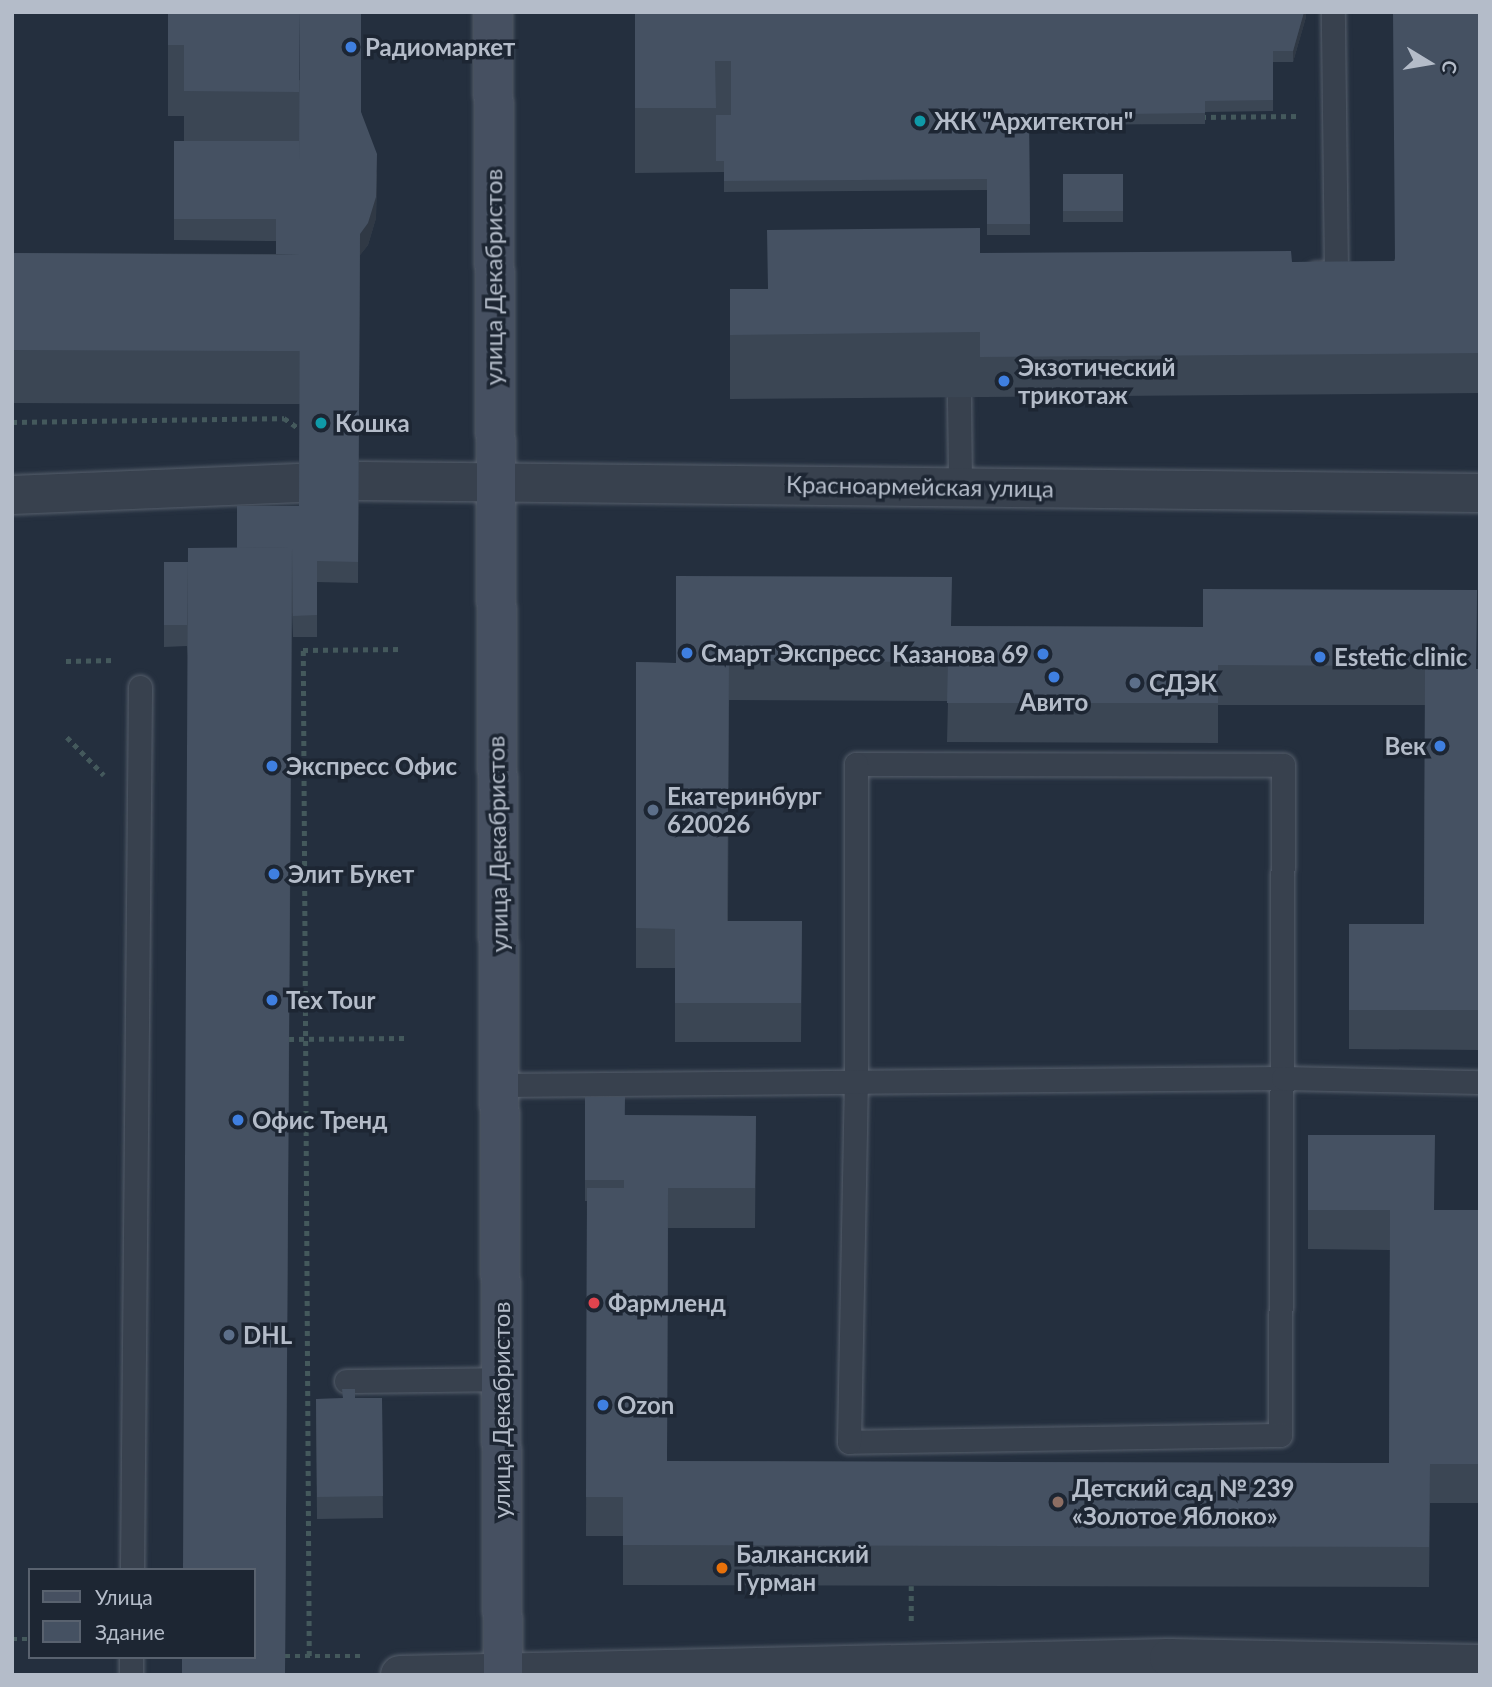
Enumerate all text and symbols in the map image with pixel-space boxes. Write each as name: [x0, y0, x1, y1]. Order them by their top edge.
north arrow: [1394, 28, 1464, 98]
place label: Радиомаркет: [365, 33, 515, 61]
marker: Радиомаркет: [343, 39, 359, 55]
text: С: [1438, 59, 1463, 75]
place label: ЖК "Архитектон": [934, 107, 1133, 135]
marker: ЖК "Архитектон": [912, 113, 928, 129]
street label: улица Декабристов: [479, 169, 507, 385]
place label: Экзотический трикотаж: [1018, 353, 1175, 409]
marker: Экзотический трикотаж: [996, 373, 1012, 389]
place label: Кошка: [335, 409, 410, 437]
marker: Кошка: [313, 415, 329, 431]
street label: Красноармейская улица: [786, 469, 1054, 503]
place label: Смарт Экспресс: [701, 639, 881, 667]
place label: Казанова 69: [892, 640, 1029, 668]
place label: Estetic clinic: [1334, 643, 1467, 671]
marker: Смарт Экспресс: [679, 645, 695, 661]
marker: Казанова 69: [1035, 646, 1051, 662]
marker: Estetic clinic: [1312, 649, 1328, 665]
marker: Авито: [1046, 669, 1062, 685]
place label: СДЭК: [1149, 669, 1217, 697]
marker: СДЭК: [1127, 675, 1143, 691]
place label: Авито: [1020, 688, 1088, 716]
place label: Век: [1385, 732, 1426, 760]
street label: улица Декабристов: [481, 735, 513, 953]
marker: Век: [1432, 738, 1448, 754]
place label: Экспресс Офис: [286, 752, 457, 780]
marker: Экспресс Офис: [264, 758, 280, 774]
place label: Екатеринбург 620026: [667, 782, 822, 838]
marker: Екатеринбург 620026: [645, 802, 661, 818]
place label: Элит Букет: [288, 860, 414, 888]
marker: Элит Букет: [266, 866, 282, 882]
place label: Tex Tour: [286, 986, 376, 1014]
marker: Tex Tour: [264, 992, 280, 1008]
place label: Офис Тренд: [252, 1106, 387, 1134]
marker: Офис Тренд: [230, 1112, 246, 1128]
place label: Фармленд: [608, 1289, 726, 1317]
marker: Фармленд: [586, 1295, 602, 1311]
street label: улица Декабристов: [487, 1302, 515, 1518]
place label: DHL: [243, 1321, 292, 1349]
marker: DHL: [221, 1327, 237, 1343]
place label: Ozon: [617, 1391, 674, 1419]
marker: Ozon: [595, 1397, 611, 1413]
place label: Детский сад № 239 «Золотое Яблоко»: [1072, 1474, 1295, 1530]
marker: Детский сад № 239 «Золотое Яблоко»: [1050, 1494, 1066, 1510]
place label: Балканский Гурман: [736, 1540, 869, 1596]
marker: Балканский Гурман: [714, 1560, 730, 1576]
legend: [28, 1568, 256, 1659]
text: Улица: [95, 1584, 153, 1609]
text: Здание: [95, 1619, 165, 1644]

